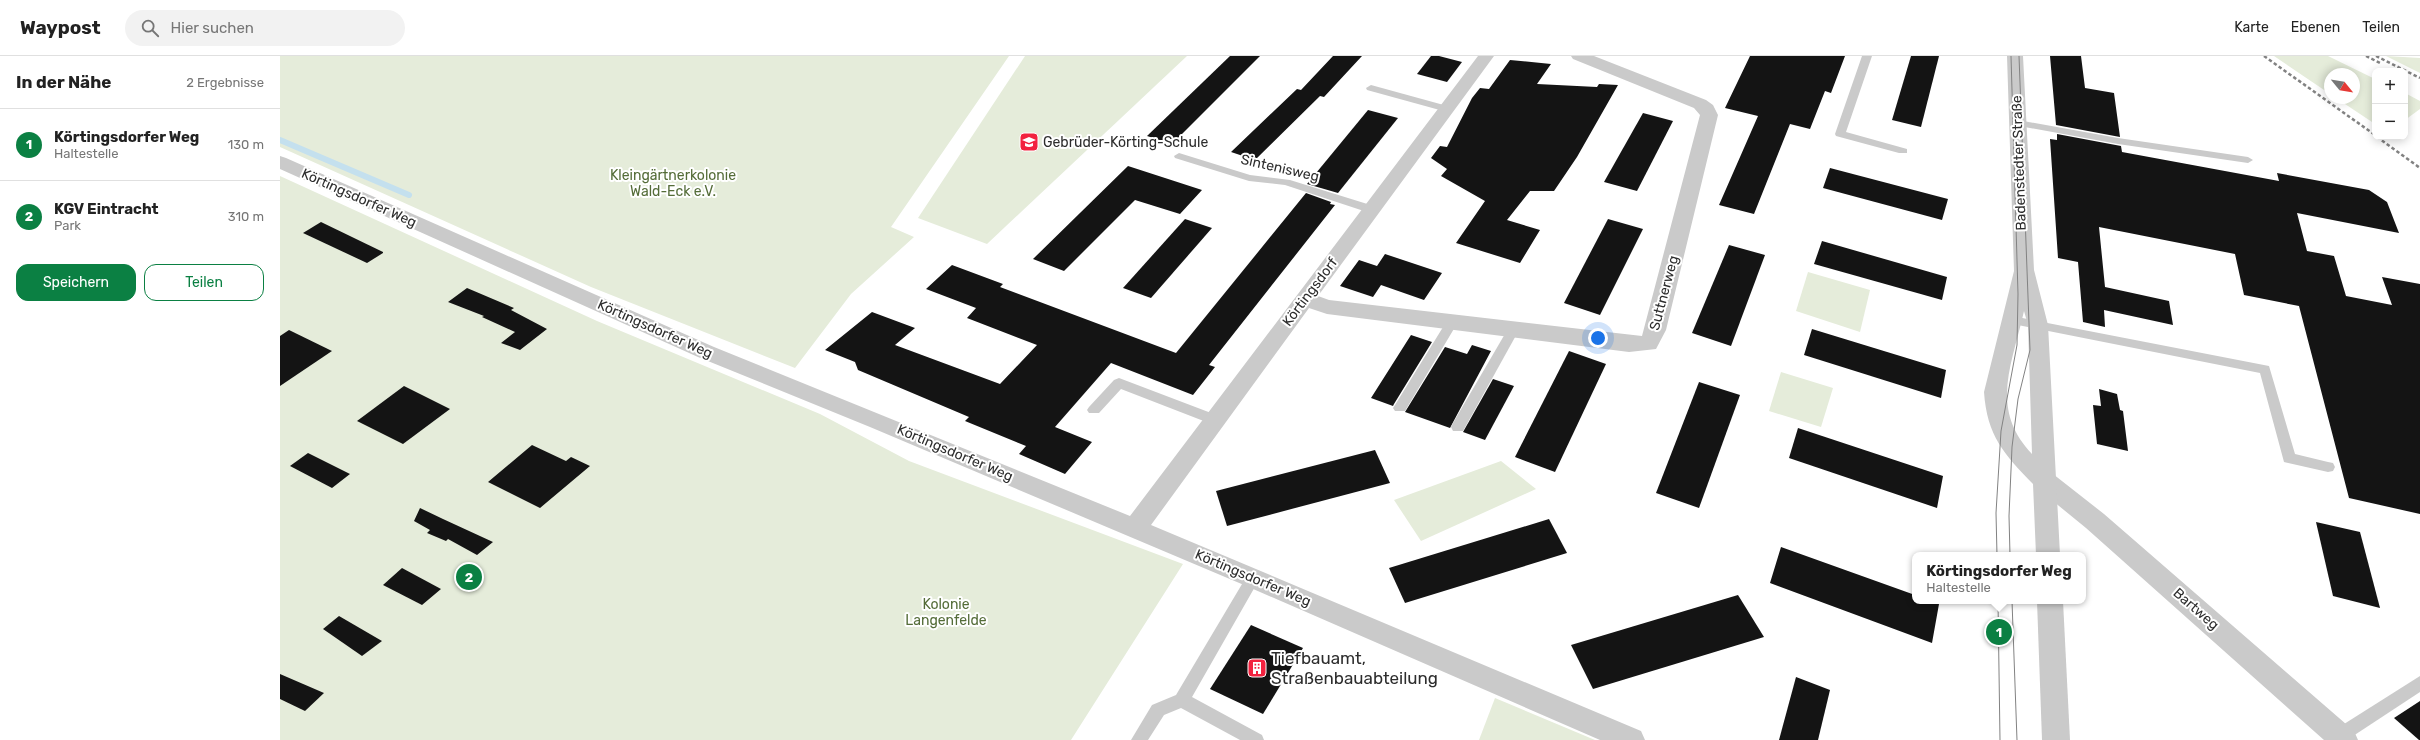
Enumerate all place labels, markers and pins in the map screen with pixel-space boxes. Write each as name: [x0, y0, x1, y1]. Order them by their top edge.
school or university icon: Gebrüder-Körting-Schule: [1018, 131, 1040, 153]
place label: Gebrüder-Körting-Schule: [1043, 134, 1208, 151]
pin: 2: [456, 562, 482, 592]
pin: 1: [1986, 617, 2012, 647]
place label: Tiefbauamt, Straßenbauabteilung: [1271, 648, 1438, 688]
building icon: Tiefbauamt, Straßenbauabteilung: [1246, 657, 1268, 679]

